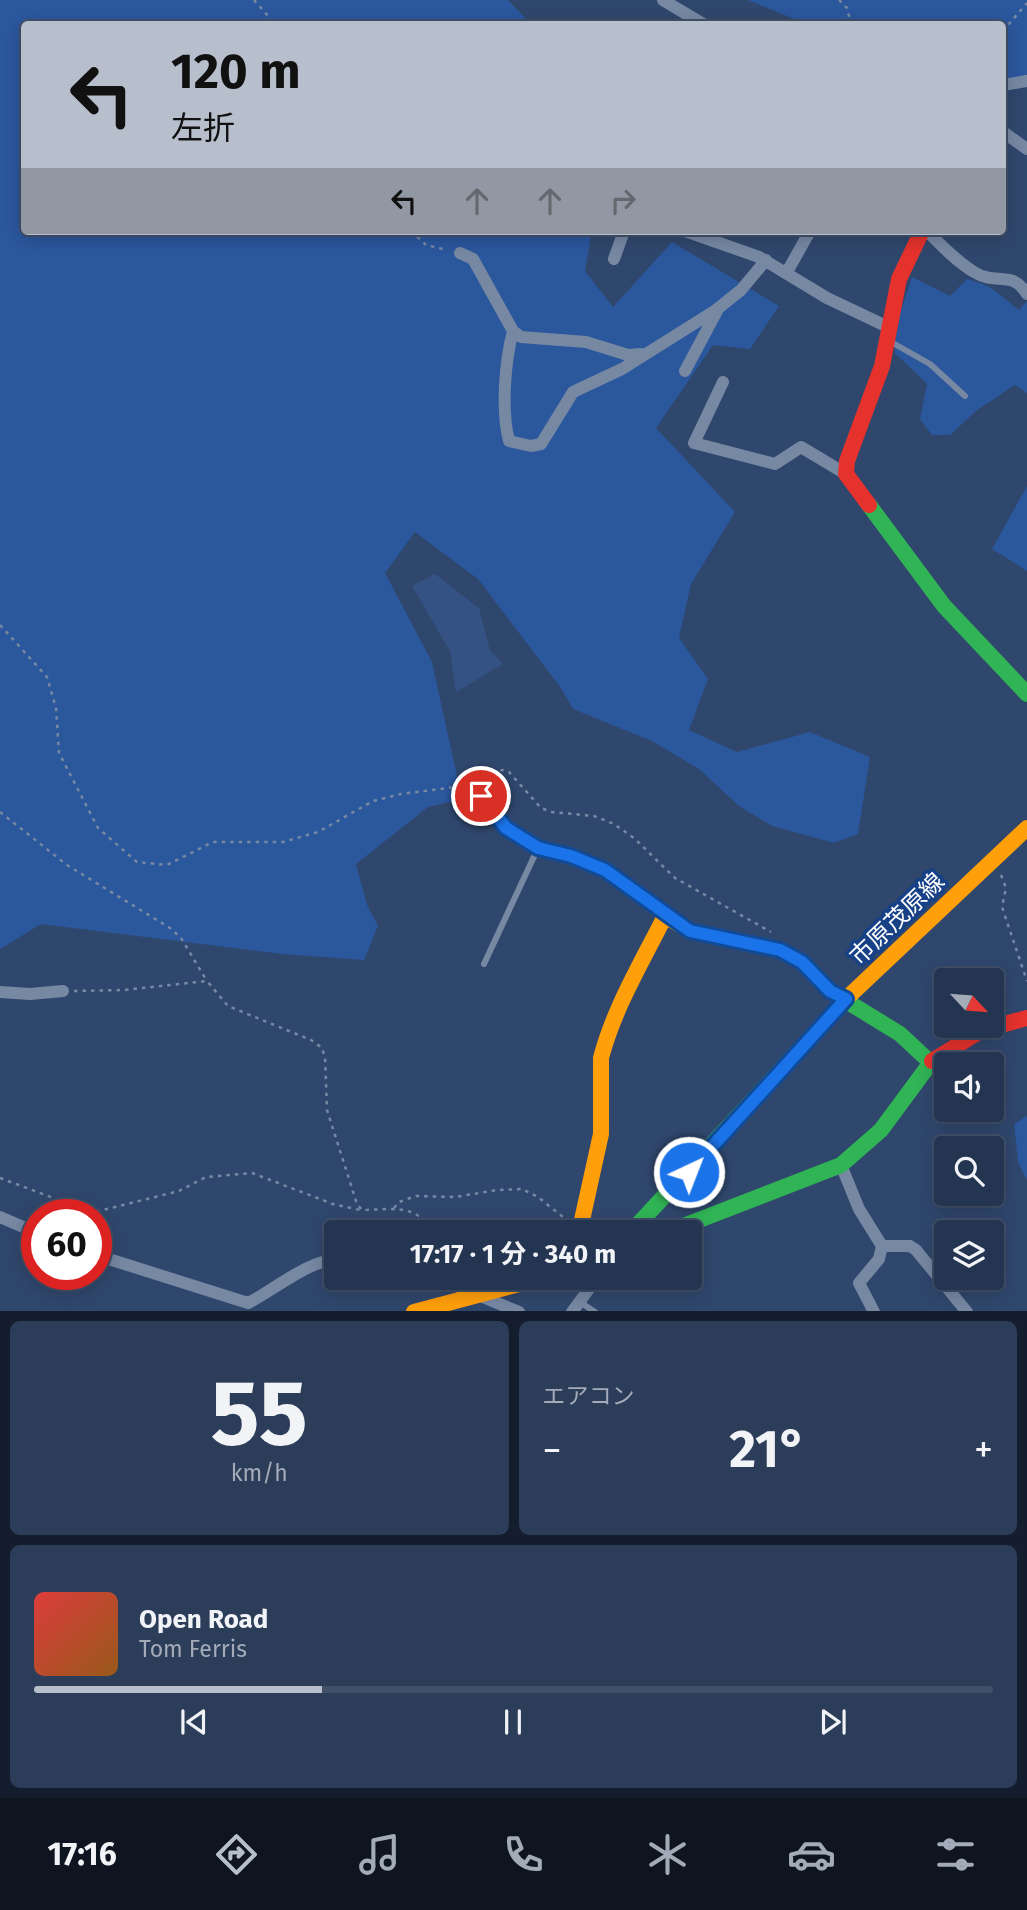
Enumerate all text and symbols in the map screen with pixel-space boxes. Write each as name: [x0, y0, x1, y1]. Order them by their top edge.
text: 120 m: [171, 42, 301, 101]
icon: left: [56, 49, 147, 140]
text: 左折: [171, 109, 235, 147]
icon: left: [385, 182, 423, 220]
icon: ahead: [458, 182, 496, 220]
icon: ahead: [531, 182, 569, 220]
icon: right: [604, 182, 642, 220]
pin: [451, 766, 511, 826]
icon: arrive: [462, 777, 500, 815]
street label: 市原茂原線: [844, 867, 950, 971]
north arrow: [934, 968, 1004, 1038]
map controls: [934, 968, 1004, 1290]
button: sound: [934, 1052, 1004, 1122]
position arrow: [652, 1135, 726, 1209]
button: search: [934, 1136, 1004, 1206]
speed limit sign: 60: [21, 1199, 112, 1290]
button: layers: [934, 1220, 1004, 1290]
text: 17:17 · 1 分 · 340 m: [410, 1239, 616, 1270]
text: 55: [211, 1359, 308, 1468]
text: エアコン: [543, 1382, 635, 1410]
text: 21°: [729, 1418, 806, 1481]
text: −: [543, 1427, 562, 1473]
text: +: [974, 1427, 993, 1473]
text: km/h: [231, 1459, 288, 1487]
text: Open Road: [139, 1604, 268, 1635]
text: Tom Ferris: [139, 1635, 247, 1663]
icon: previous: [175, 1703, 213, 1741]
icon: pause: [494, 1703, 532, 1741]
icon: next: [814, 1703, 852, 1741]
icon: directions: [212, 1830, 261, 1879]
icon: music: [355, 1830, 404, 1879]
icon: phone: [499, 1830, 548, 1879]
icon: climate: [643, 1830, 692, 1879]
icon: car: [787, 1830, 836, 1879]
icon: filters: [931, 1830, 980, 1879]
text: 17:16: [47, 1835, 117, 1873]

